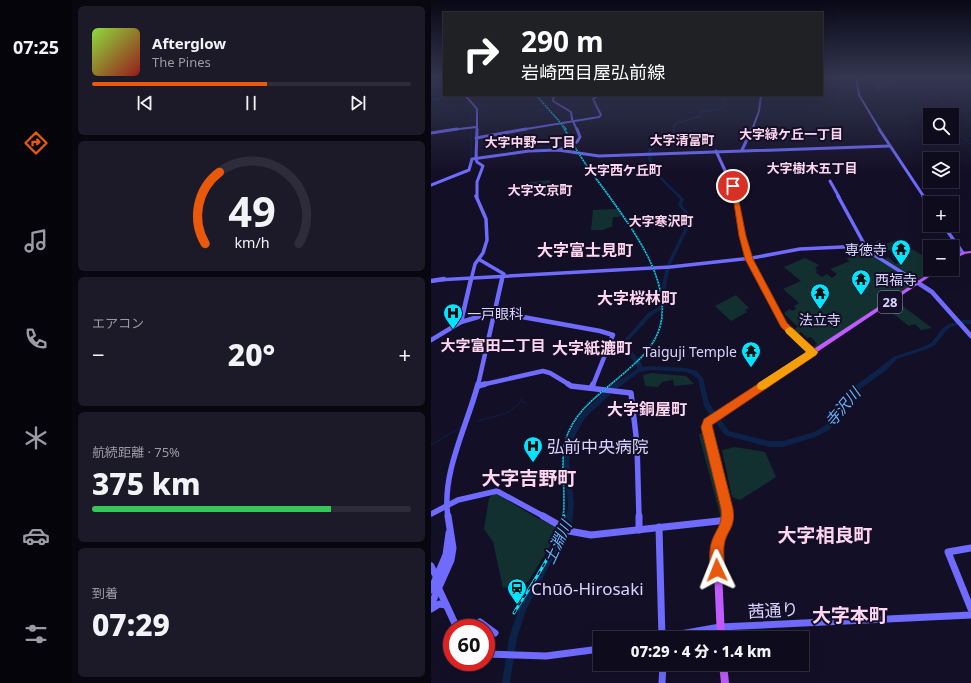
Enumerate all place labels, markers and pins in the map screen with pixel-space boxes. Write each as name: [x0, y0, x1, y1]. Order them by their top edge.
pin: [716, 169, 750, 203]
temple icon: 専徳寺: [890, 238, 912, 266]
place label: 専徳寺: [845, 240, 887, 259]
temple icon: 西福寺: [850, 268, 872, 296]
place label: 西福寺: [875, 270, 917, 289]
temple icon: 法立寺: [809, 282, 831, 310]
hospital icon: 一戸眼科: [442, 302, 464, 330]
place label: 一戸眼科: [467, 304, 523, 323]
place label: 法立寺: [799, 310, 841, 329]
temple icon: Taiguji Temple: [740, 340, 762, 368]
place label: Taiguji Temple: [643, 342, 737, 361]
hospital icon: 弘前中央病院: [522, 435, 544, 463]
place label: 弘前中央病院: [547, 435, 649, 458]
station icon: Chūō-Hirosaki: [506, 577, 528, 605]
place label: Chūō-Hirosaki: [531, 577, 644, 600]

